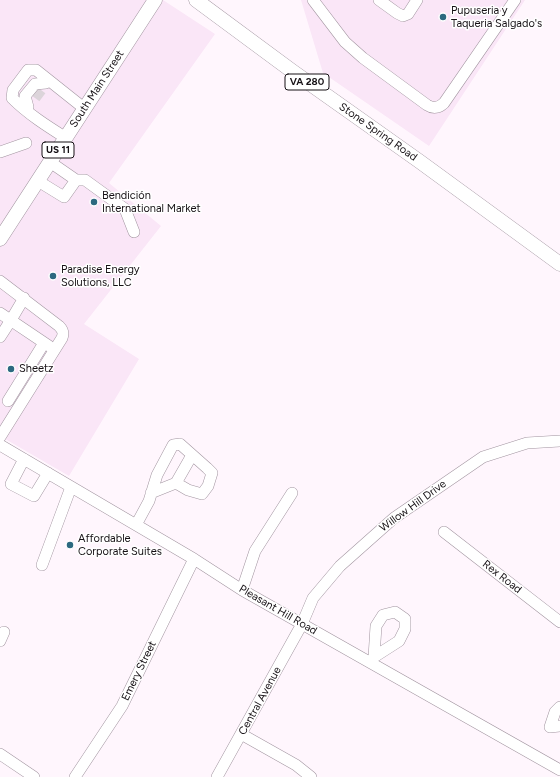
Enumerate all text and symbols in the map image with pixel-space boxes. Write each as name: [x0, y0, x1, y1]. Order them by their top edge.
place label: Pupuseria y Taqueria Salgado's: [451, 4, 542, 30]
marker: Pupuseria y Taqueria Salgado's: [438, 12, 448, 22]
street label: South Main Street: [67, 48, 127, 130]
road number: VA 280: [285, 74, 329, 90]
street label: Stone Spring Road: [336, 100, 420, 164]
road number: US 11: [42, 142, 74, 158]
place label: Bendición International Market: [102, 189, 201, 215]
marker: Bendición International Market: [89, 197, 99, 207]
place label: Paradise Energy Solutions, LLC: [61, 263, 140, 289]
marker: Paradise Energy Solutions, LLC: [48, 271, 58, 281]
place label: Sheetz: [19, 362, 53, 376]
marker: Sheetz: [6, 364, 16, 374]
street label: Willow Hill Drive: [377, 477, 449, 535]
place label: Affordable Corporate Suites: [78, 532, 162, 558]
marker: Affordable Corporate Suites: [65, 540, 75, 550]
street label: Rex Road: [480, 558, 524, 596]
street label: Pleasant Hill Road: [237, 582, 319, 638]
street label: Emery Street: [119, 639, 159, 703]
street label: Central Avenue: [236, 665, 284, 737]

